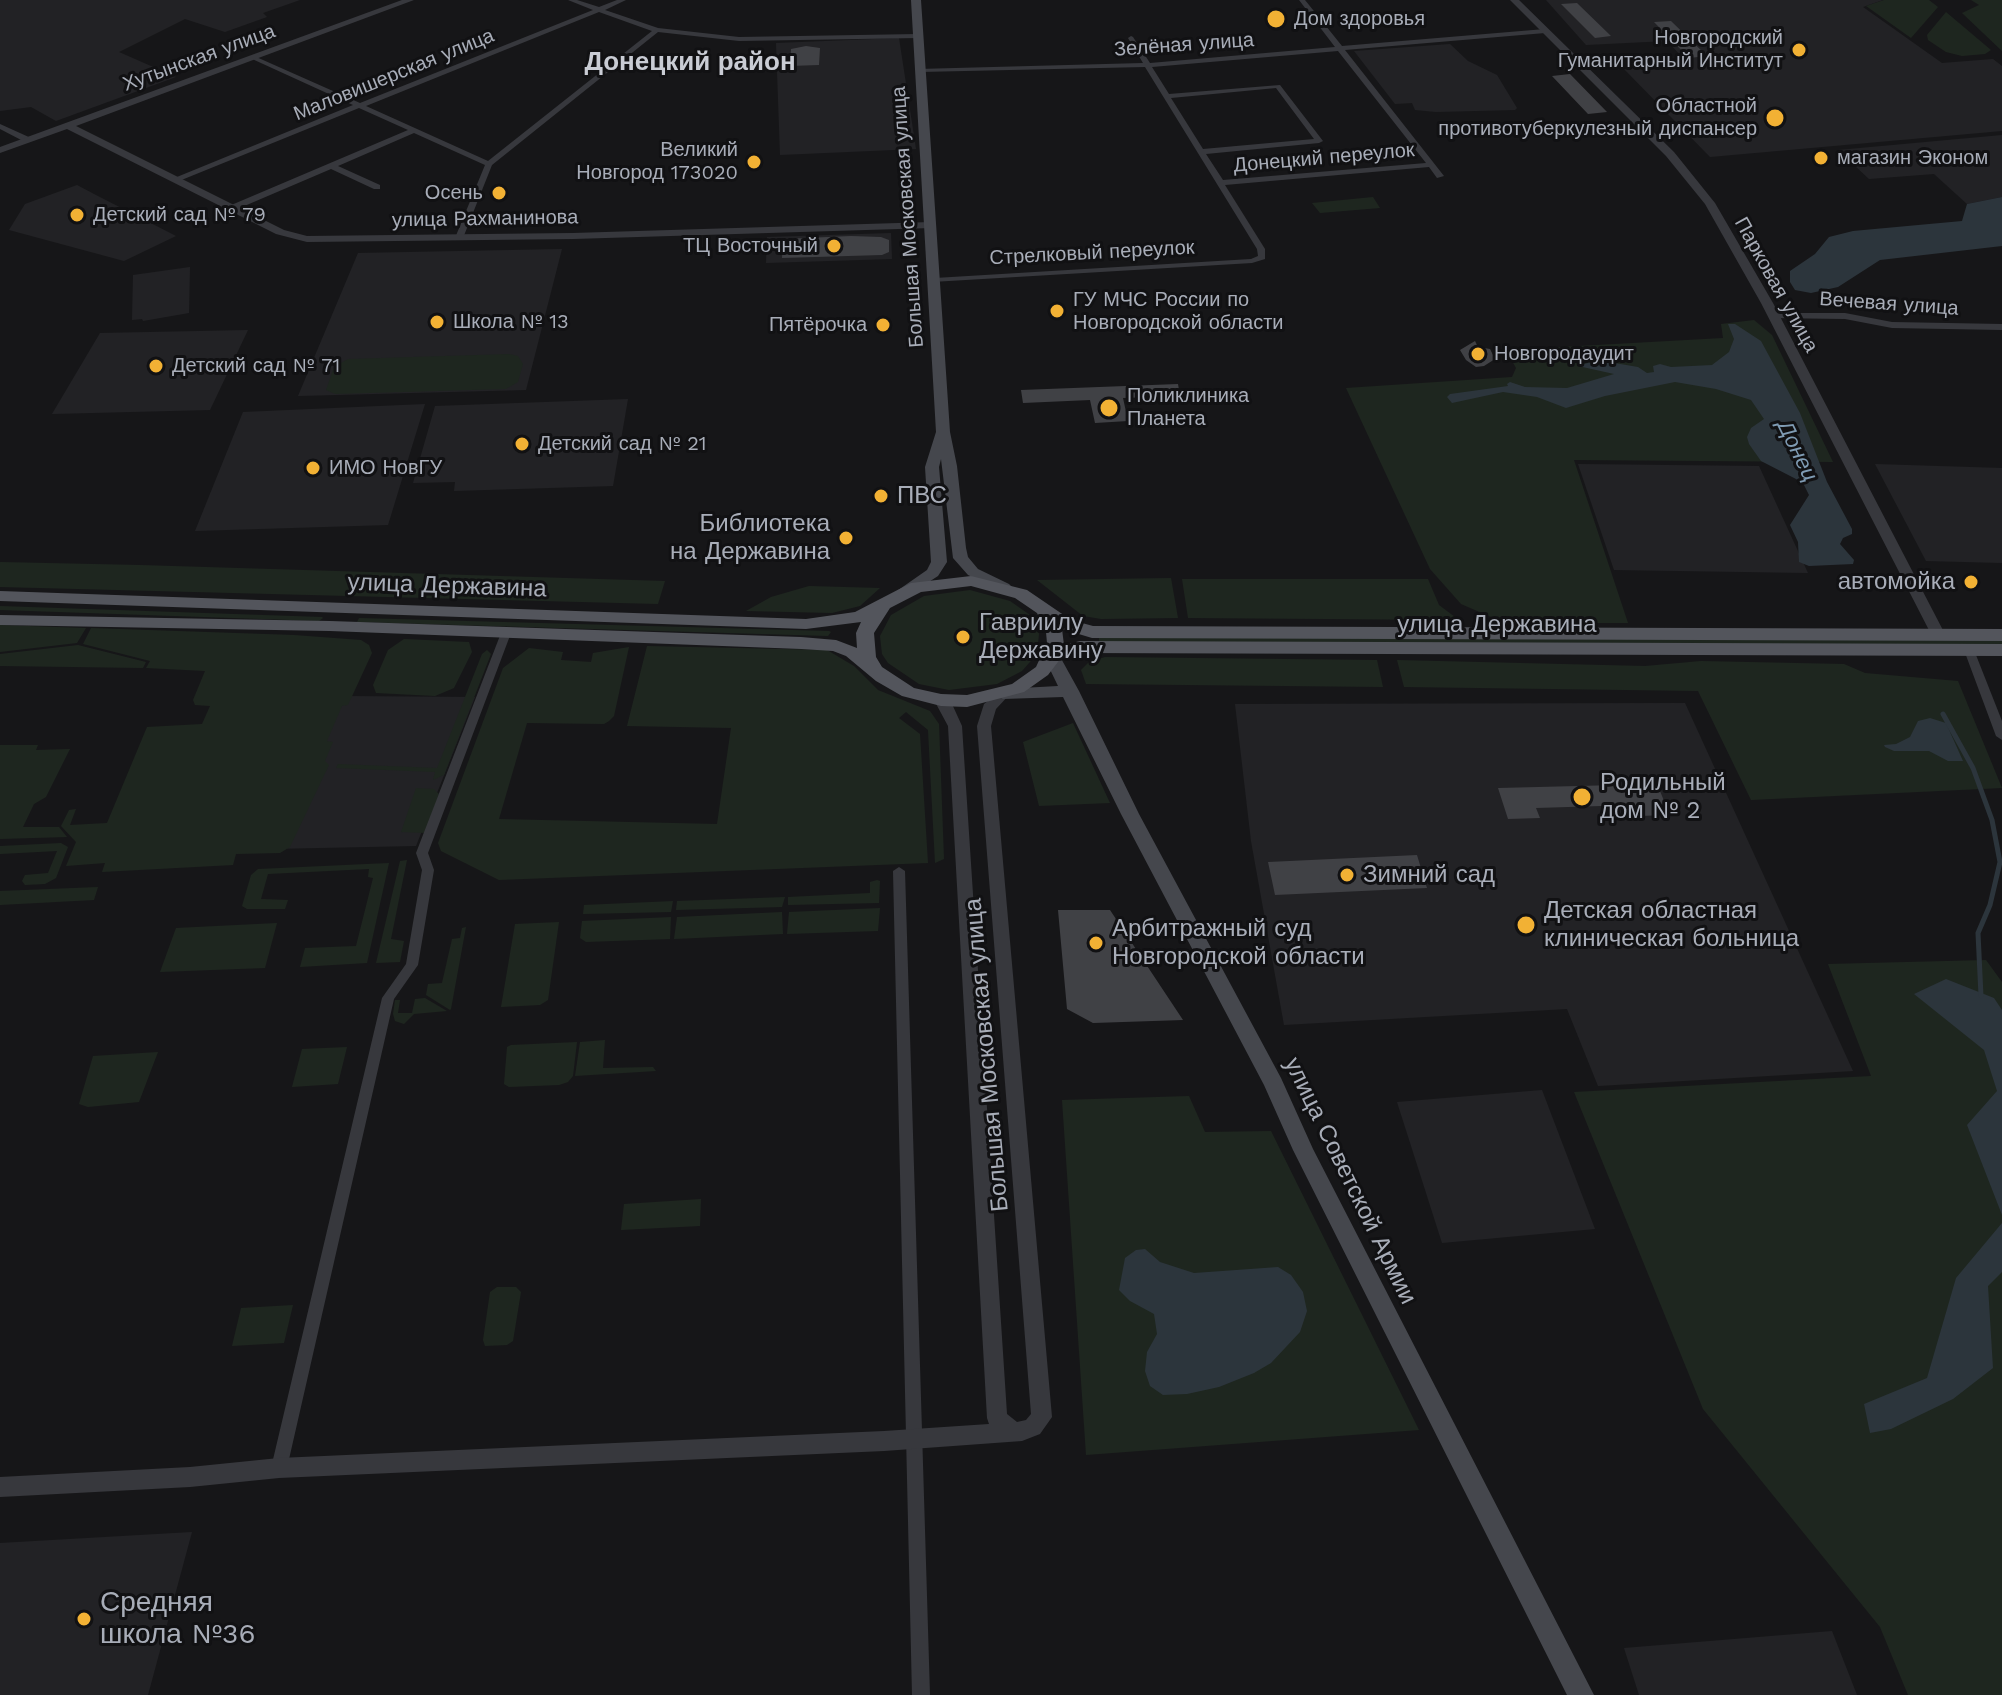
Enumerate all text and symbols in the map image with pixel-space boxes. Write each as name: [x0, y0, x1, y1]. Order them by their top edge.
place label: Дом здоровья: [1294, 7, 1425, 31]
marker: Дом здоровья: [1265, 8, 1287, 30]
street label: Хутынская улица: [120, 19, 278, 97]
street label: Маловишерская улица: [290, 24, 498, 126]
place label: Новгородский Гуманитарный Институт: [1558, 26, 1783, 73]
street label: Зелёная улица: [1113, 28, 1255, 62]
marker: Новгородский Гуманитарный Институт: [1790, 41, 1808, 59]
district label: Донецкий район: [584, 46, 796, 78]
street label: Большая Московская улица: [887, 85, 929, 349]
place label: Областной противотуберкулезный диспансер: [1438, 94, 1757, 141]
marker: Областной противотуберкулезный диспансер: [1764, 107, 1786, 129]
place label: Великий Новгород 173020: [576, 138, 738, 185]
street label: Донецкий переулок: [1232, 138, 1416, 178]
place label: магазин Эконом: [1837, 146, 1988, 170]
marker: магазин Эконом: [1812, 149, 1830, 167]
marker: Великий Новгород 173020: [745, 153, 763, 171]
place label: Осень: [425, 181, 483, 205]
marker: Осень: [490, 184, 508, 202]
place label: Детский сад № 79: [93, 203, 266, 227]
street label: улица Рахманинова: [392, 205, 578, 233]
marker: Детский сад № 79: [68, 206, 86, 224]
street label: Парковая улица: [1729, 213, 1823, 357]
place label: ТЦ Восточный: [683, 234, 818, 258]
street label: Стрелковый переулок: [989, 236, 1195, 270]
marker: ТЦ Восточный: [825, 237, 843, 255]
street label: Вечевая улица: [1819, 287, 1959, 321]
place label: ГУ МЧС России по Новгородской области: [1073, 288, 1284, 335]
marker: ГУ МЧС России по Новгородской области: [1048, 302, 1066, 320]
place label: Школа № 13: [453, 310, 569, 334]
marker: Школа № 13: [428, 313, 446, 331]
place label: Пятёрочка: [769, 313, 867, 337]
marker: Пятёрочка: [874, 316, 892, 334]
place label: Новгородаудит: [1494, 342, 1634, 366]
marker: Новгородаудит: [1469, 345, 1487, 363]
place label: Детский сад № 71: [172, 354, 340, 378]
marker: Детский сад № 71: [147, 357, 165, 375]
place label: Поликлиника Планета: [1127, 384, 1249, 431]
marker: Поликлиника Планета: [1098, 397, 1120, 419]
water label: Донец: [1771, 416, 1823, 486]
place label: Детский сад № 21: [538, 432, 707, 456]
marker: Детский сад № 21: [513, 435, 531, 453]
place label: ИМО НовГУ: [329, 456, 442, 480]
marker: ИМО НовГУ: [304, 459, 322, 477]
place label: ПВС: [897, 482, 947, 510]
marker: ПВС: [872, 487, 890, 505]
place label: Библиотека на Державина: [670, 510, 830, 566]
marker: Библиотека на Державина: [837, 529, 855, 547]
street label: улица Державина: [347, 568, 547, 604]
place label: автомойка: [1838, 568, 1955, 596]
marker: автомойка: [1962, 573, 1980, 591]
place label: Гавриилу Державину: [979, 609, 1103, 665]
street label: улица Державина: [1397, 611, 1597, 639]
marker: Гавриилу Державину: [954, 628, 972, 646]
place label: Родильный дом № 2: [1600, 769, 1726, 825]
marker: Родильный дом № 2: [1571, 786, 1593, 808]
place label: Зимний сад: [1363, 861, 1495, 889]
marker: Зимний сад: [1338, 866, 1356, 884]
street label: Большая Московская улица: [959, 897, 1015, 1213]
place label: Детская областная клиническая больница: [1544, 897, 1799, 953]
marker: Детская областная клиническая больница: [1515, 914, 1537, 936]
place label: Арбитражный суд Новгородской области: [1112, 915, 1365, 971]
marker: Арбитражный суд Новгородской области: [1087, 934, 1105, 952]
street label: улица Советской Армии: [1278, 1053, 1422, 1309]
place label: Средняя школа №36: [100, 1586, 255, 1652]
marker: Средняя школа №36: [75, 1610, 93, 1628]

